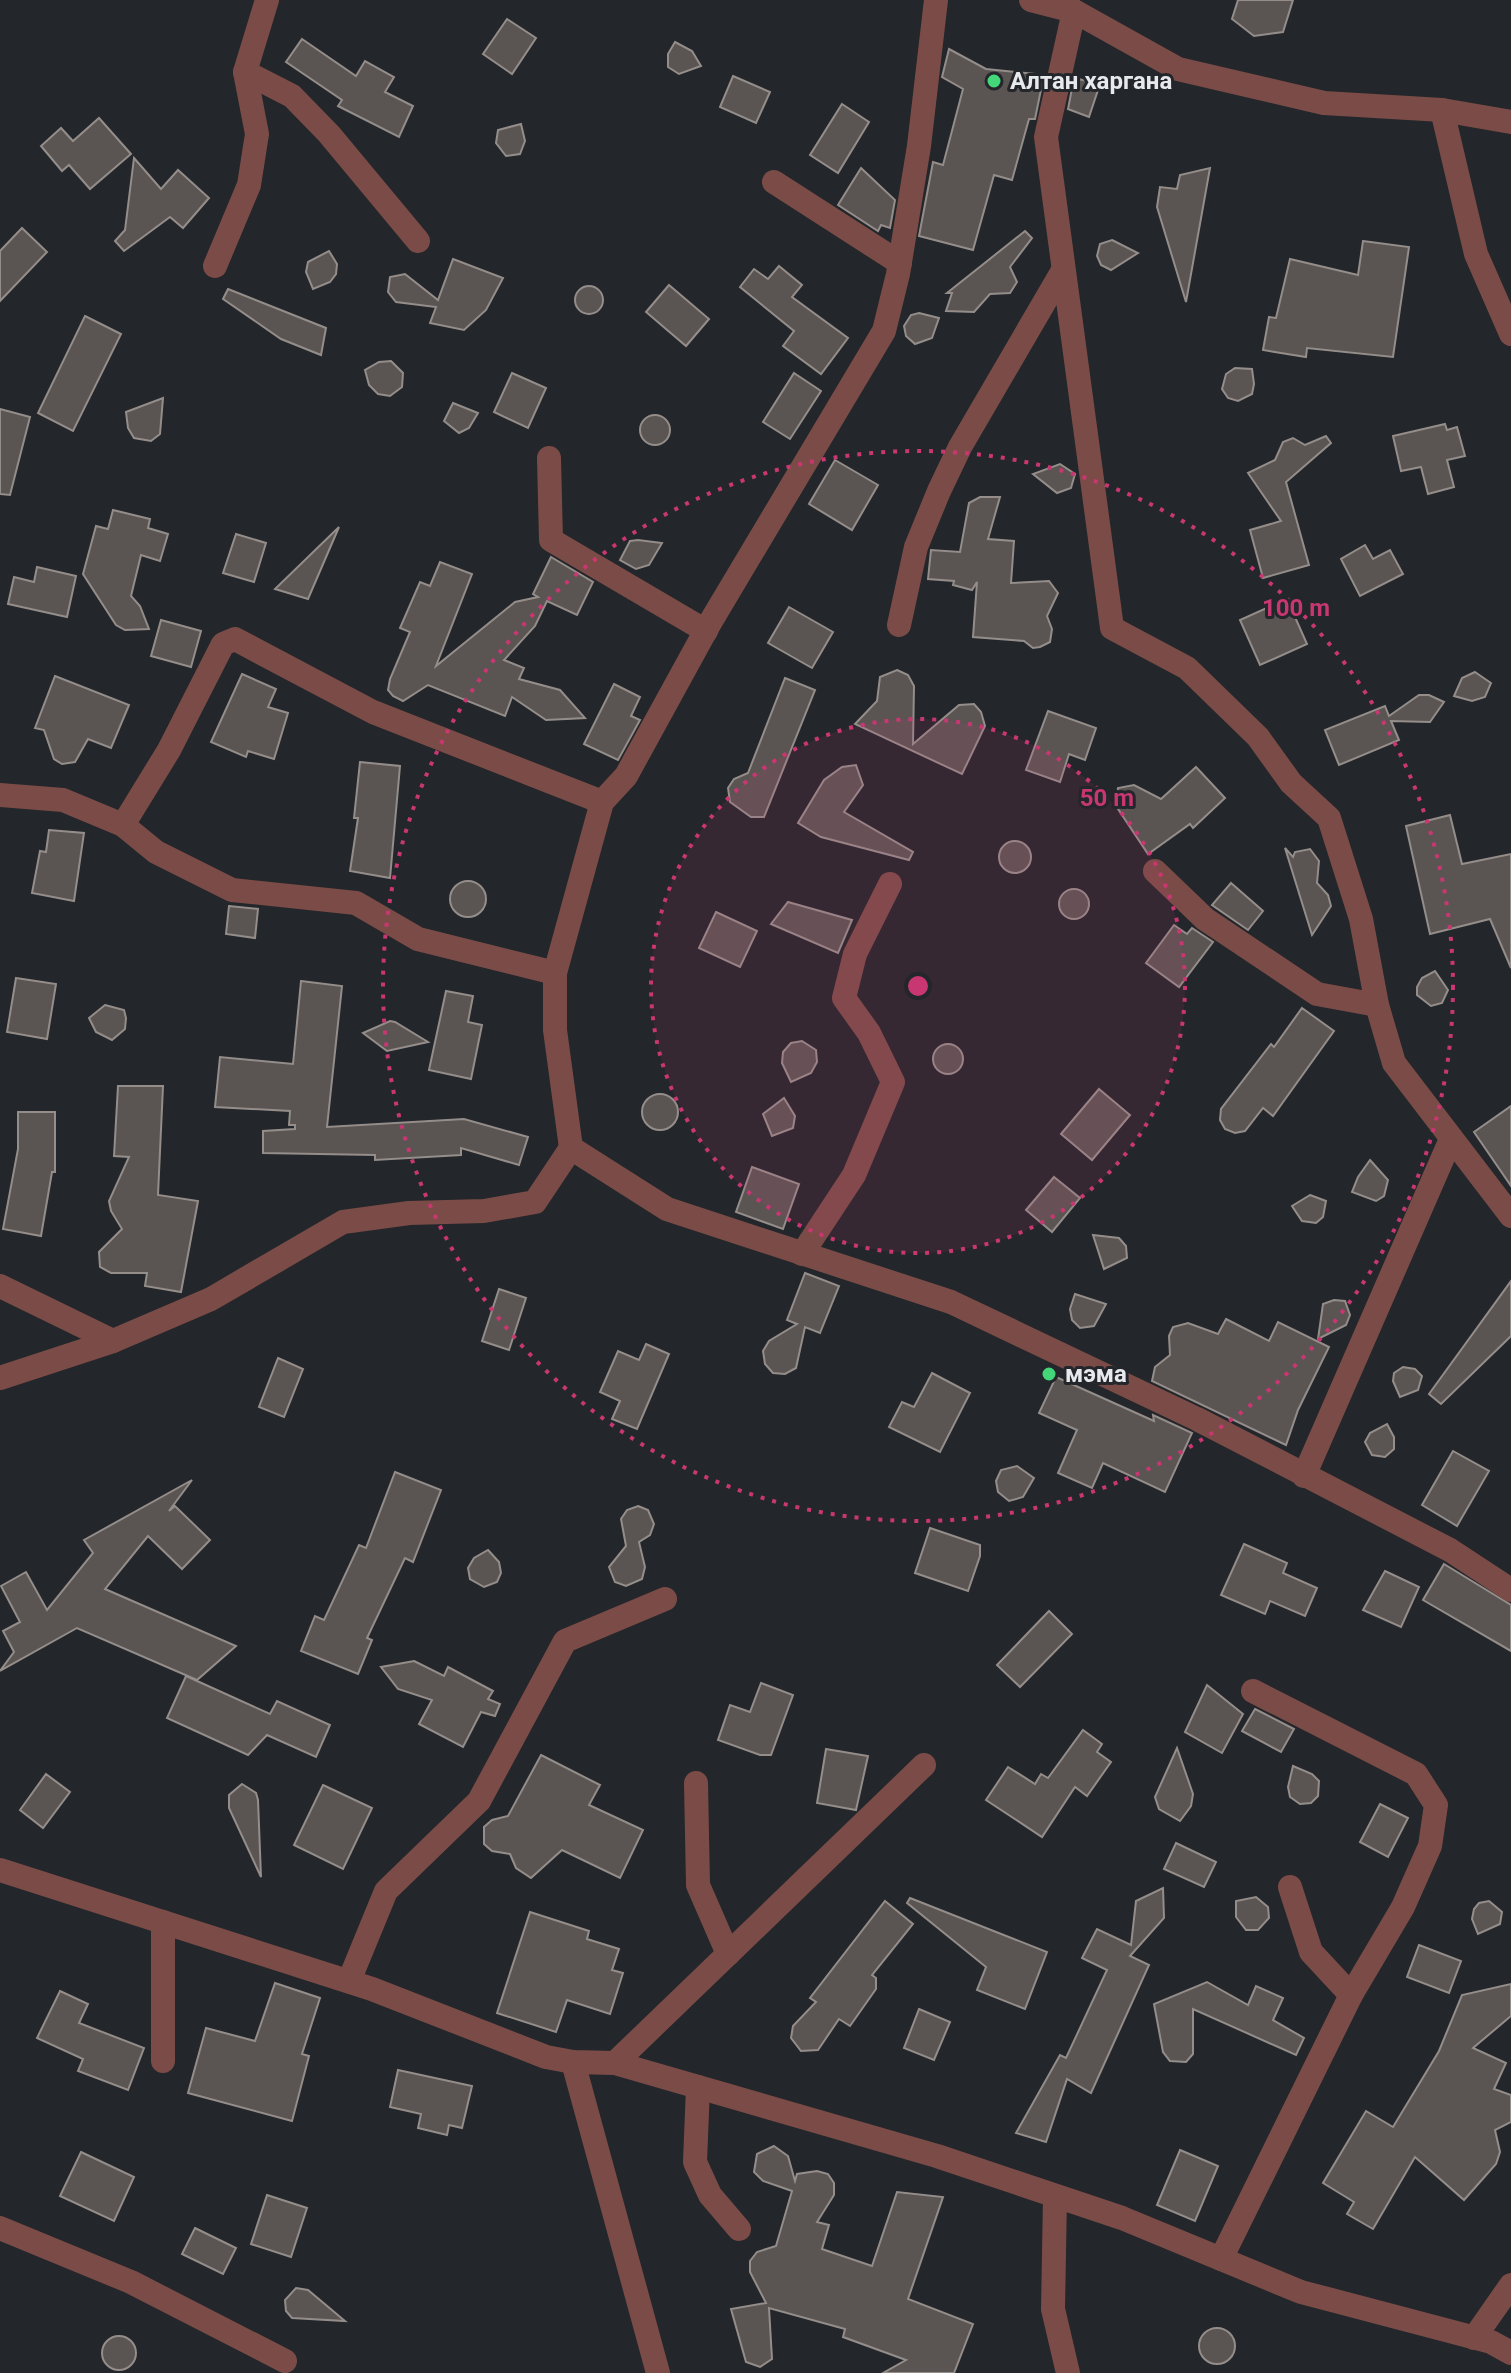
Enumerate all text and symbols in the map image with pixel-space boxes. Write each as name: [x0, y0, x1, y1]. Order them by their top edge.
place label: Алтан харгана: [1010, 67, 1172, 95]
marker: Алтан харгана: [985, 72, 1003, 90]
text: 100 m: [1262, 594, 1330, 622]
text: 50 m: [1080, 784, 1134, 812]
centre of rings: [904, 972, 932, 1000]
place label: мэма: [1065, 1360, 1127, 1388]
marker: мэма: [1040, 1365, 1058, 1383]

